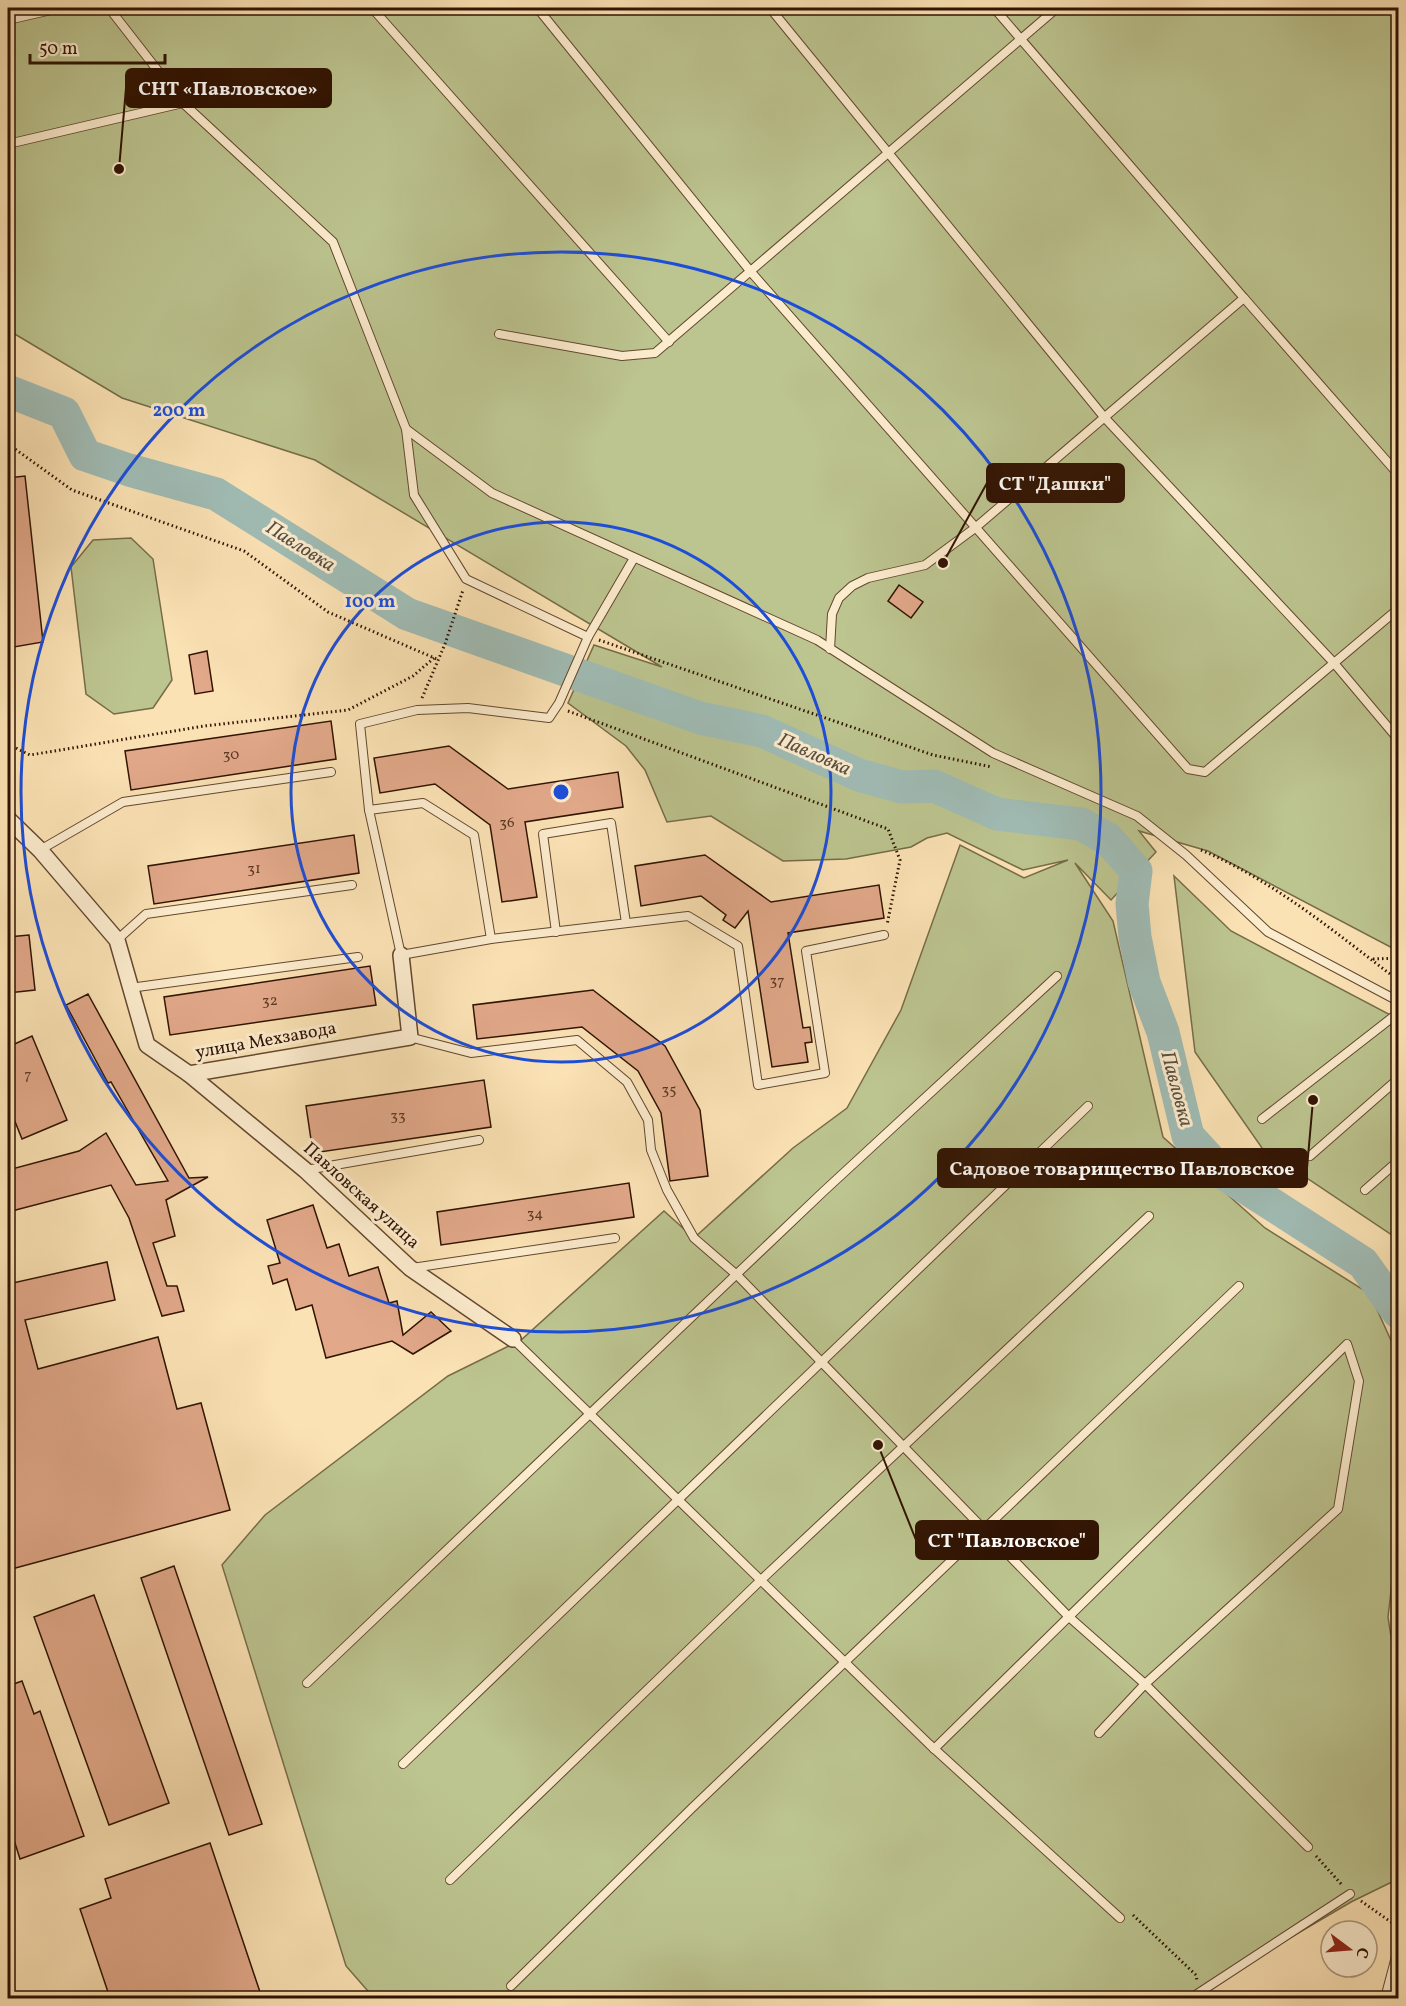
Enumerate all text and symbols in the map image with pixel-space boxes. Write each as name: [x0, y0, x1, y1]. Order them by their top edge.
scale bar: [30, 27, 165, 65]
text: 50 m: [39, 37, 78, 62]
callout: СНТ «Павловское»: [126, 69, 331, 107]
text: СНТ «Павловское»: [138, 76, 318, 104]
text: 200 m: [153, 399, 205, 424]
callout: СТ "Дашки": [987, 464, 1124, 502]
text: СТ "Дашки": [999, 471, 1111, 499]
water label: Павловка: [260, 515, 340, 579]
text: 100 m: [345, 590, 395, 615]
water label: Павловка: [773, 727, 855, 783]
house number: 30: [223, 745, 239, 766]
centre of rings: [551, 782, 571, 802]
house number: 36: [499, 813, 515, 834]
house number: 31: [247, 859, 261, 880]
house number: 37: [770, 971, 784, 992]
house number: 32: [262, 991, 278, 1012]
street label: улица Мехзавода: [194, 1016, 338, 1066]
water label: Павловка: [1152, 1048, 1200, 1130]
house number: 7: [24, 1065, 32, 1086]
house number: 35: [662, 1080, 676, 1101]
house number: 33: [390, 1106, 406, 1127]
street label: Павловская улица: [297, 1137, 425, 1255]
callout: Садовое товарищество Павловское: [938, 1149, 1307, 1187]
text: Садовое товарищество Павловское: [949, 1156, 1295, 1184]
house number: 34: [527, 1204, 543, 1225]
callout: СТ "Павловское": [916, 1521, 1098, 1559]
text: СТ "Павловское": [928, 1528, 1086, 1556]
north arrow: [1319, 1919, 1379, 1979]
text: С: [1350, 1945, 1373, 1961]

